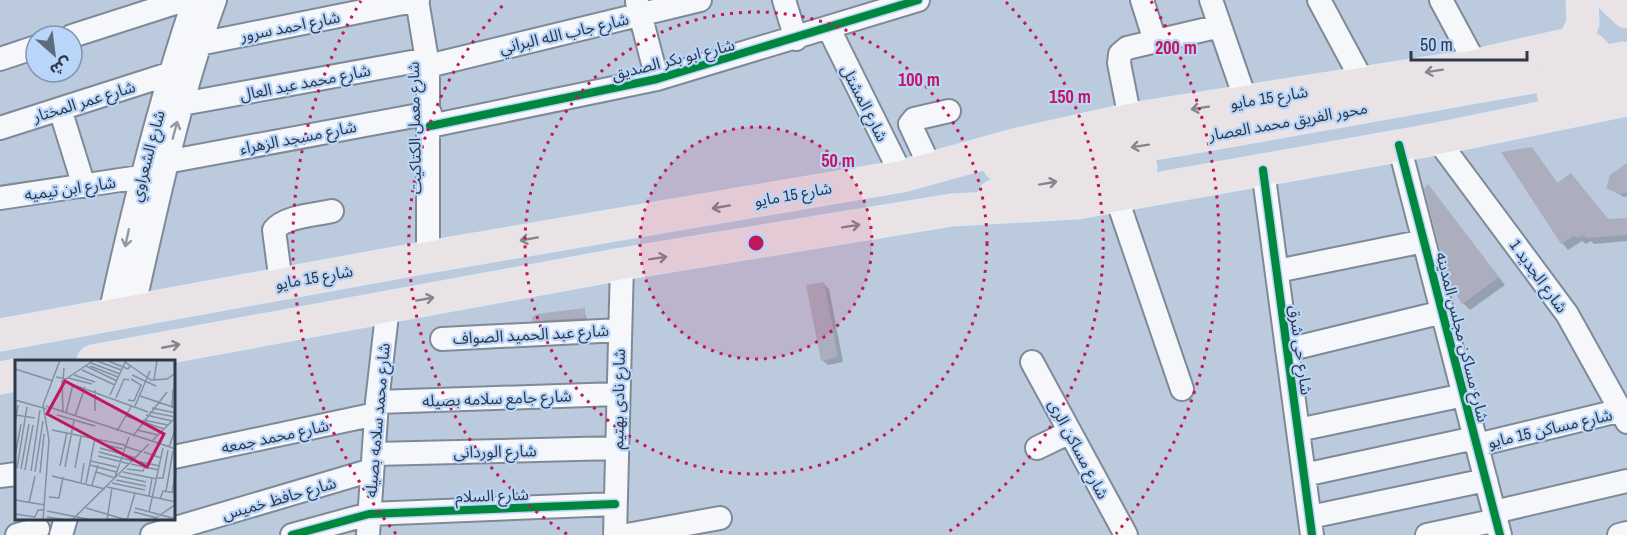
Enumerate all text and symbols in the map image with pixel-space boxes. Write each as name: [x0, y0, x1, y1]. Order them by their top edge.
street label: شارع احمد سرور: [237, 6, 342, 49]
street label: شارع جاب الله البراني: [497, 7, 631, 61]
north arrow: [24, 24, 84, 84]
scale bar: [1411, 24, 1526, 62]
text: 50 m: [1420, 32, 1453, 57]
street label: شارع ابو بكر الصديق: [609, 33, 737, 87]
text: 200 m: [1155, 35, 1197, 60]
text: ش: [46, 52, 76, 82]
street label: شارع محمد عبد العال: [238, 59, 373, 107]
street label: شارع معمل الكتاكيت: [402, 61, 428, 195]
street label: شارع المشتل: [835, 61, 894, 146]
one-way arrow: [1425, 66, 1444, 77]
text: 100 m: [898, 67, 940, 92]
street label: شارع عمر المختار: [29, 75, 138, 129]
street label: شارع 15 مايو: [1229, 80, 1310, 116]
text: 150 m: [1049, 84, 1091, 109]
street label: محور الفريق محمد العصار: [1206, 96, 1369, 146]
one-way arrow: [1191, 103, 1210, 114]
street label: شارع الشعراوي: [124, 108, 172, 205]
street label: شارع مسجد الزهراء: [238, 115, 359, 161]
one-way arrow: [169, 121, 181, 140]
one-way arrow: [1131, 141, 1151, 152]
text: 50 m: [821, 148, 855, 173]
street label: شارع ابن تيميه: [23, 171, 117, 207]
street label: شارع 15 مايو: [752, 176, 834, 214]
one-way arrow: [1038, 177, 1058, 188]
one-way arrow: [712, 201, 732, 212]
one-way arrow: [840, 220, 860, 231]
one-way arrow: [120, 228, 132, 247]
centre of rings: [746, 233, 766, 253]
one-way arrow: [520, 234, 540, 245]
street label: شارع الجديد 1: [1503, 235, 1573, 318]
street label: شارع مساكن مجلس المدينه: [1429, 250, 1495, 425]
one-way arrow: [648, 252, 668, 263]
street label: شارع 15 مايو: [273, 259, 355, 297]
one-way arrow: [415, 293, 434, 304]
street label: شارع حى شرق: [1282, 304, 1318, 397]
street label: شارع عبد الحميد الصواف: [452, 319, 610, 351]
one-way arrow: [161, 340, 181, 351]
street label: شارع محمد سلامه بصيله: [359, 342, 397, 498]
street label: شارع نادى بهتيم: [606, 349, 632, 450]
inset map: [15, 360, 176, 520]
street label: شارع جامع سلامه بصيله: [422, 384, 572, 414]
street label: شارع مساكن الرى: [1042, 395, 1115, 504]
street label: شارع مساكن 15 مايو: [1486, 403, 1615, 455]
street label: شارع محمد جمعه: [219, 414, 331, 460]
street label: شارع الوردانى: [453, 439, 537, 465]
street label: شارع حافظ خميس: [219, 471, 339, 527]
street label: شارع السلام: [455, 483, 529, 509]

